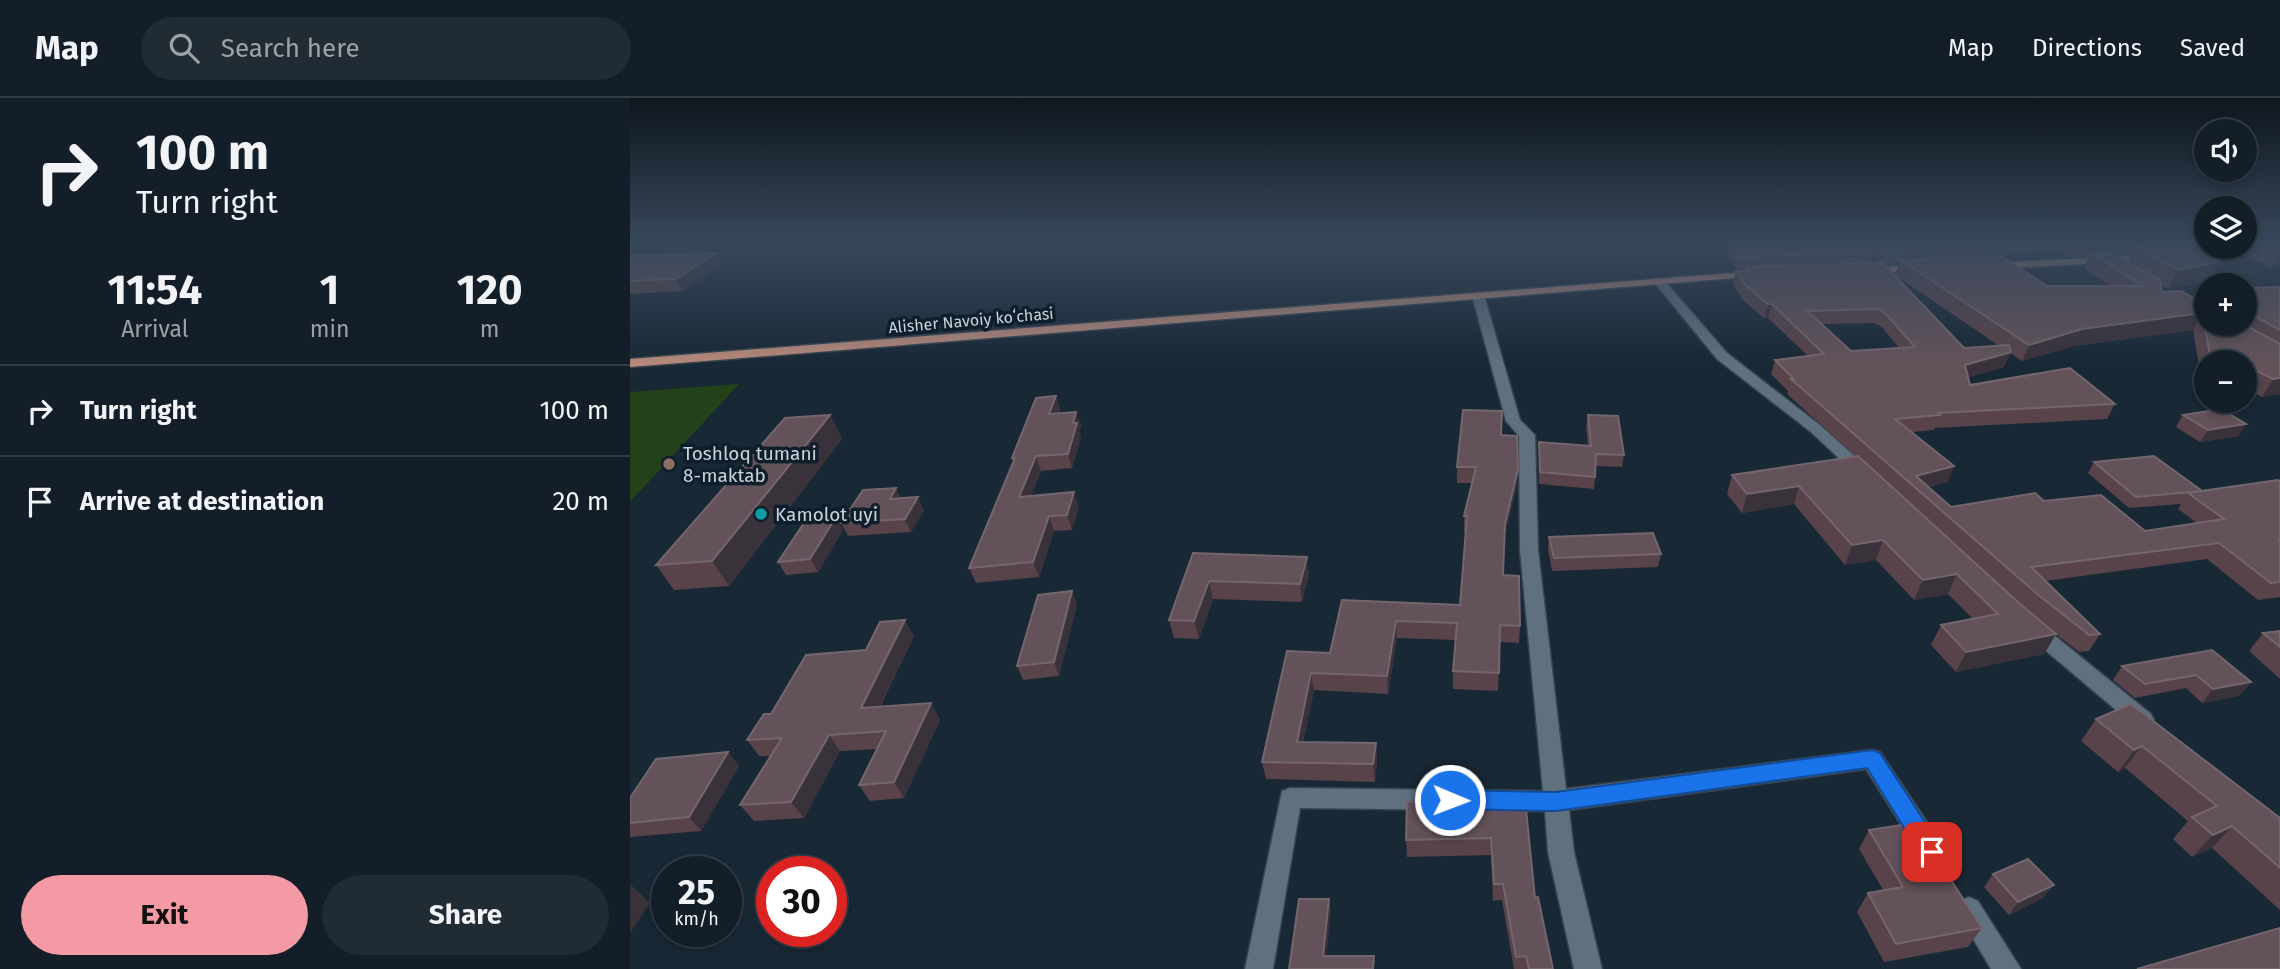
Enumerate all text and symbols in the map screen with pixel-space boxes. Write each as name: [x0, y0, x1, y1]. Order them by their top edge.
search box: [141, 17, 631, 80]
text: Map: [35, 28, 99, 68]
icon: search: [165, 29, 203, 67]
text: Search here: [221, 33, 360, 64]
text: Map: [1948, 34, 1994, 62]
text: Directions: [2032, 34, 2142, 62]
text: Saved: [2180, 34, 2245, 62]
map controls: [2194, 119, 2257, 413]
button: sound: [2194, 119, 2257, 182]
text: 100 m: [136, 123, 269, 182]
icon: right: [21, 126, 112, 217]
text: Turn right: [136, 183, 278, 221]
button: layers: [2194, 196, 2257, 259]
text: 11:54: [107, 265, 202, 315]
text: 1: [320, 265, 339, 315]
text: 120: [457, 265, 523, 315]
button: +: [2194, 273, 2257, 336]
street label: Alisher Navoiy koʻchasi: [888, 304, 1054, 337]
text: Arrival: [121, 315, 189, 343]
text: min: [310, 315, 349, 343]
text: m: [480, 315, 500, 343]
button: −: [2194, 350, 2257, 413]
icon: right: [21, 392, 59, 430]
text: Turn right: [80, 395, 197, 426]
text: 100 m: [540, 395, 609, 426]
place label: Toshloq tumani 8-maktab: [683, 442, 817, 487]
marker: Toshloq tumani 8-maktab: [661, 456, 677, 472]
icon: arrive: [21, 483, 59, 521]
text: Arrive at destination: [80, 486, 324, 517]
text: 20 m: [552, 486, 609, 517]
place label: Kamolot uyi: [775, 503, 878, 526]
marker: Kamolot uyi: [753, 506, 769, 522]
position arrow: [1413, 763, 1487, 837]
pin: [1902, 822, 1962, 882]
icon: arrive: [1913, 833, 1951, 871]
speed limit sign: 30: [756, 856, 847, 947]
text: 25: [678, 871, 715, 913]
button: Exit: [21, 875, 308, 955]
button: Share: [322, 875, 609, 955]
text: km/h: [674, 908, 719, 930]

